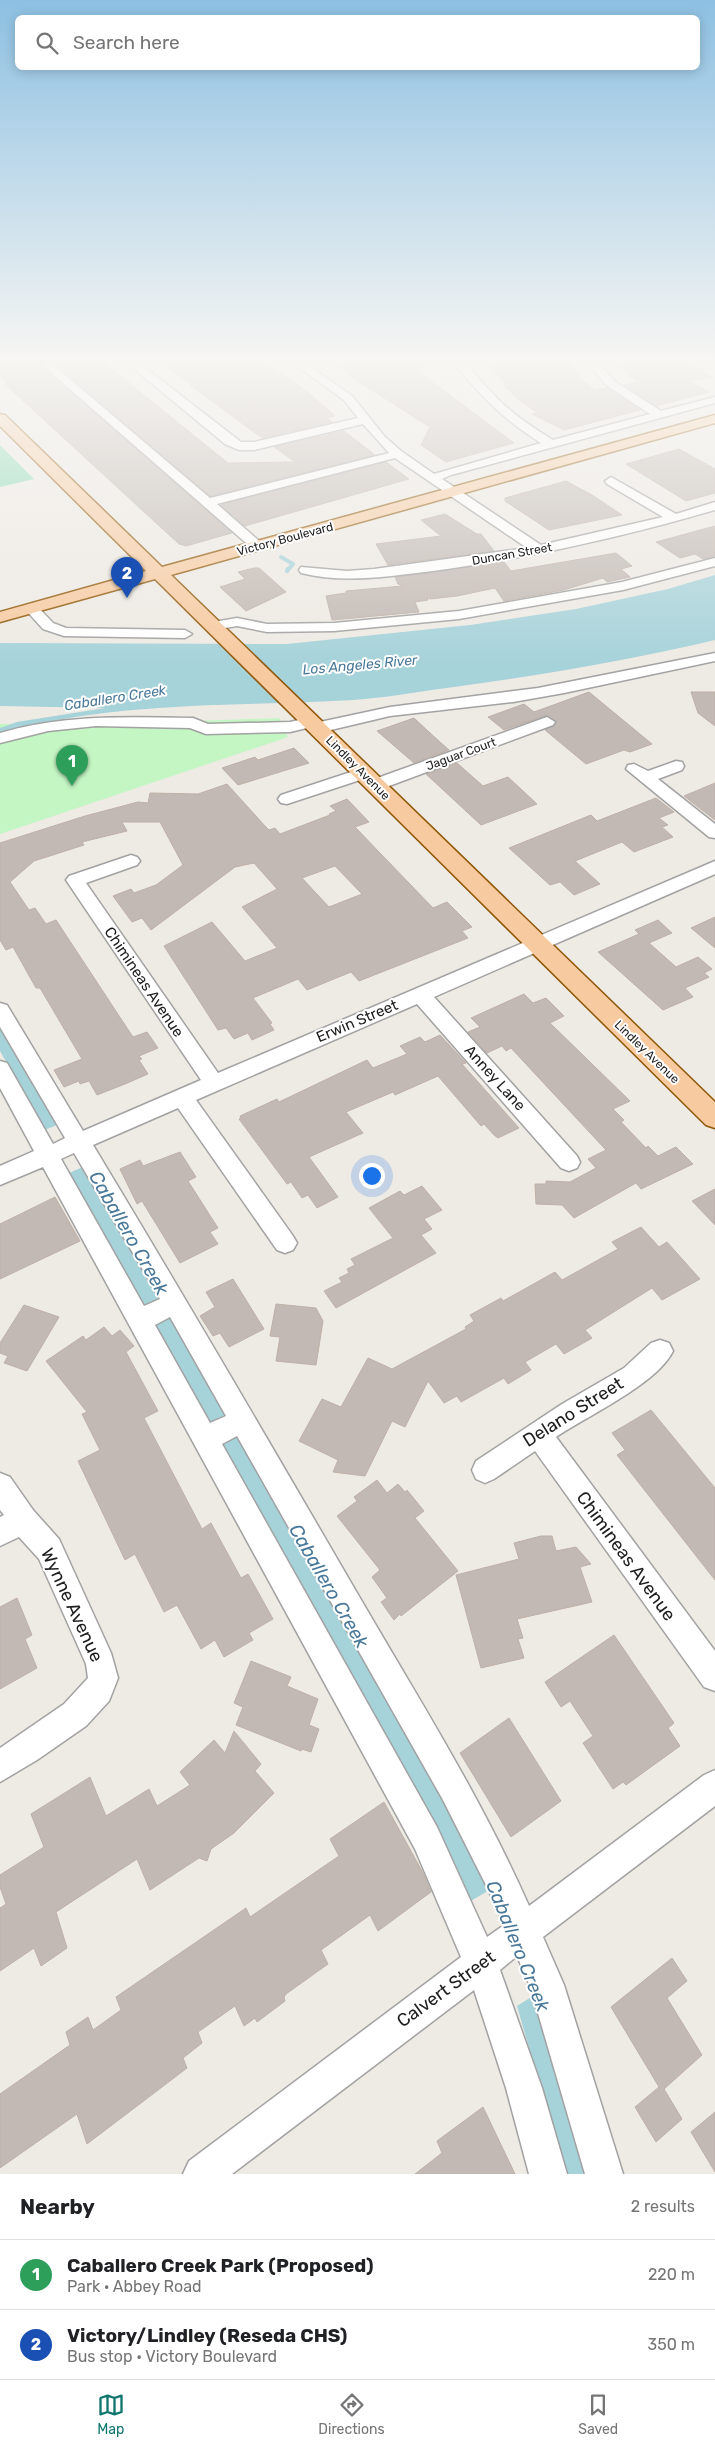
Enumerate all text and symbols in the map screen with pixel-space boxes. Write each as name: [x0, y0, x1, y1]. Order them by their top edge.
search box: [15, 15, 700, 70]
icon: search: [33, 29, 61, 57]
text: Search here: [73, 31, 180, 54]
street label: Victory Boulevard: [235, 519, 335, 559]
street label: Duncan Street: [471, 540, 553, 568]
pin: 2: [111, 557, 143, 598]
water label: Los Angeles River: [302, 651, 419, 678]
water label: Caballero Creek: [63, 681, 168, 714]
street label: Lindley Avenue: [323, 733, 393, 803]
street label: Jaguar Court: [424, 735, 498, 773]
pin: 1: [56, 745, 88, 786]
street label: Chimineas Avenue: [100, 924, 188, 1040]
street label: Erwin Street: [314, 996, 400, 1046]
street label: Lindley Avenue: [612, 1018, 682, 1087]
street label: Anney Lane: [461, 1041, 529, 1115]
your location: [359, 1163, 385, 1189]
water label: Caballero Creek: [84, 1167, 174, 1299]
street label: Delano Street: [519, 1372, 627, 1452]
street label: Chimineas Avenue: [572, 1487, 680, 1625]
water label: Caballero Creek: [284, 1520, 374, 1652]
street label: Wynne Avenue: [36, 1545, 108, 1665]
water label: Caballero Creek: [481, 1877, 555, 2015]
street label: Calvert Street: [392, 1946, 500, 2032]
text: Nearby: [20, 2194, 95, 2219]
text: 2 results: [631, 2197, 695, 2216]
text: Caballero Creek Park (Proposed): [67, 2254, 374, 2277]
text: 1: [32, 2265, 40, 2284]
text: 220 m: [648, 2265, 695, 2284]
text: Park · Abbey Road: [67, 2277, 201, 2296]
text: Victory/Lindley (Reseda CHS): [67, 2324, 347, 2347]
text: 2: [31, 2335, 41, 2354]
text: 350 m: [648, 2335, 695, 2354]
text: Bus stop · Victory Boulevard: [67, 2347, 277, 2366]
tab: Map: [97, 2391, 125, 2438]
tab: Directions: [318, 2391, 385, 2438]
tab: Saved: [578, 2391, 618, 2438]

